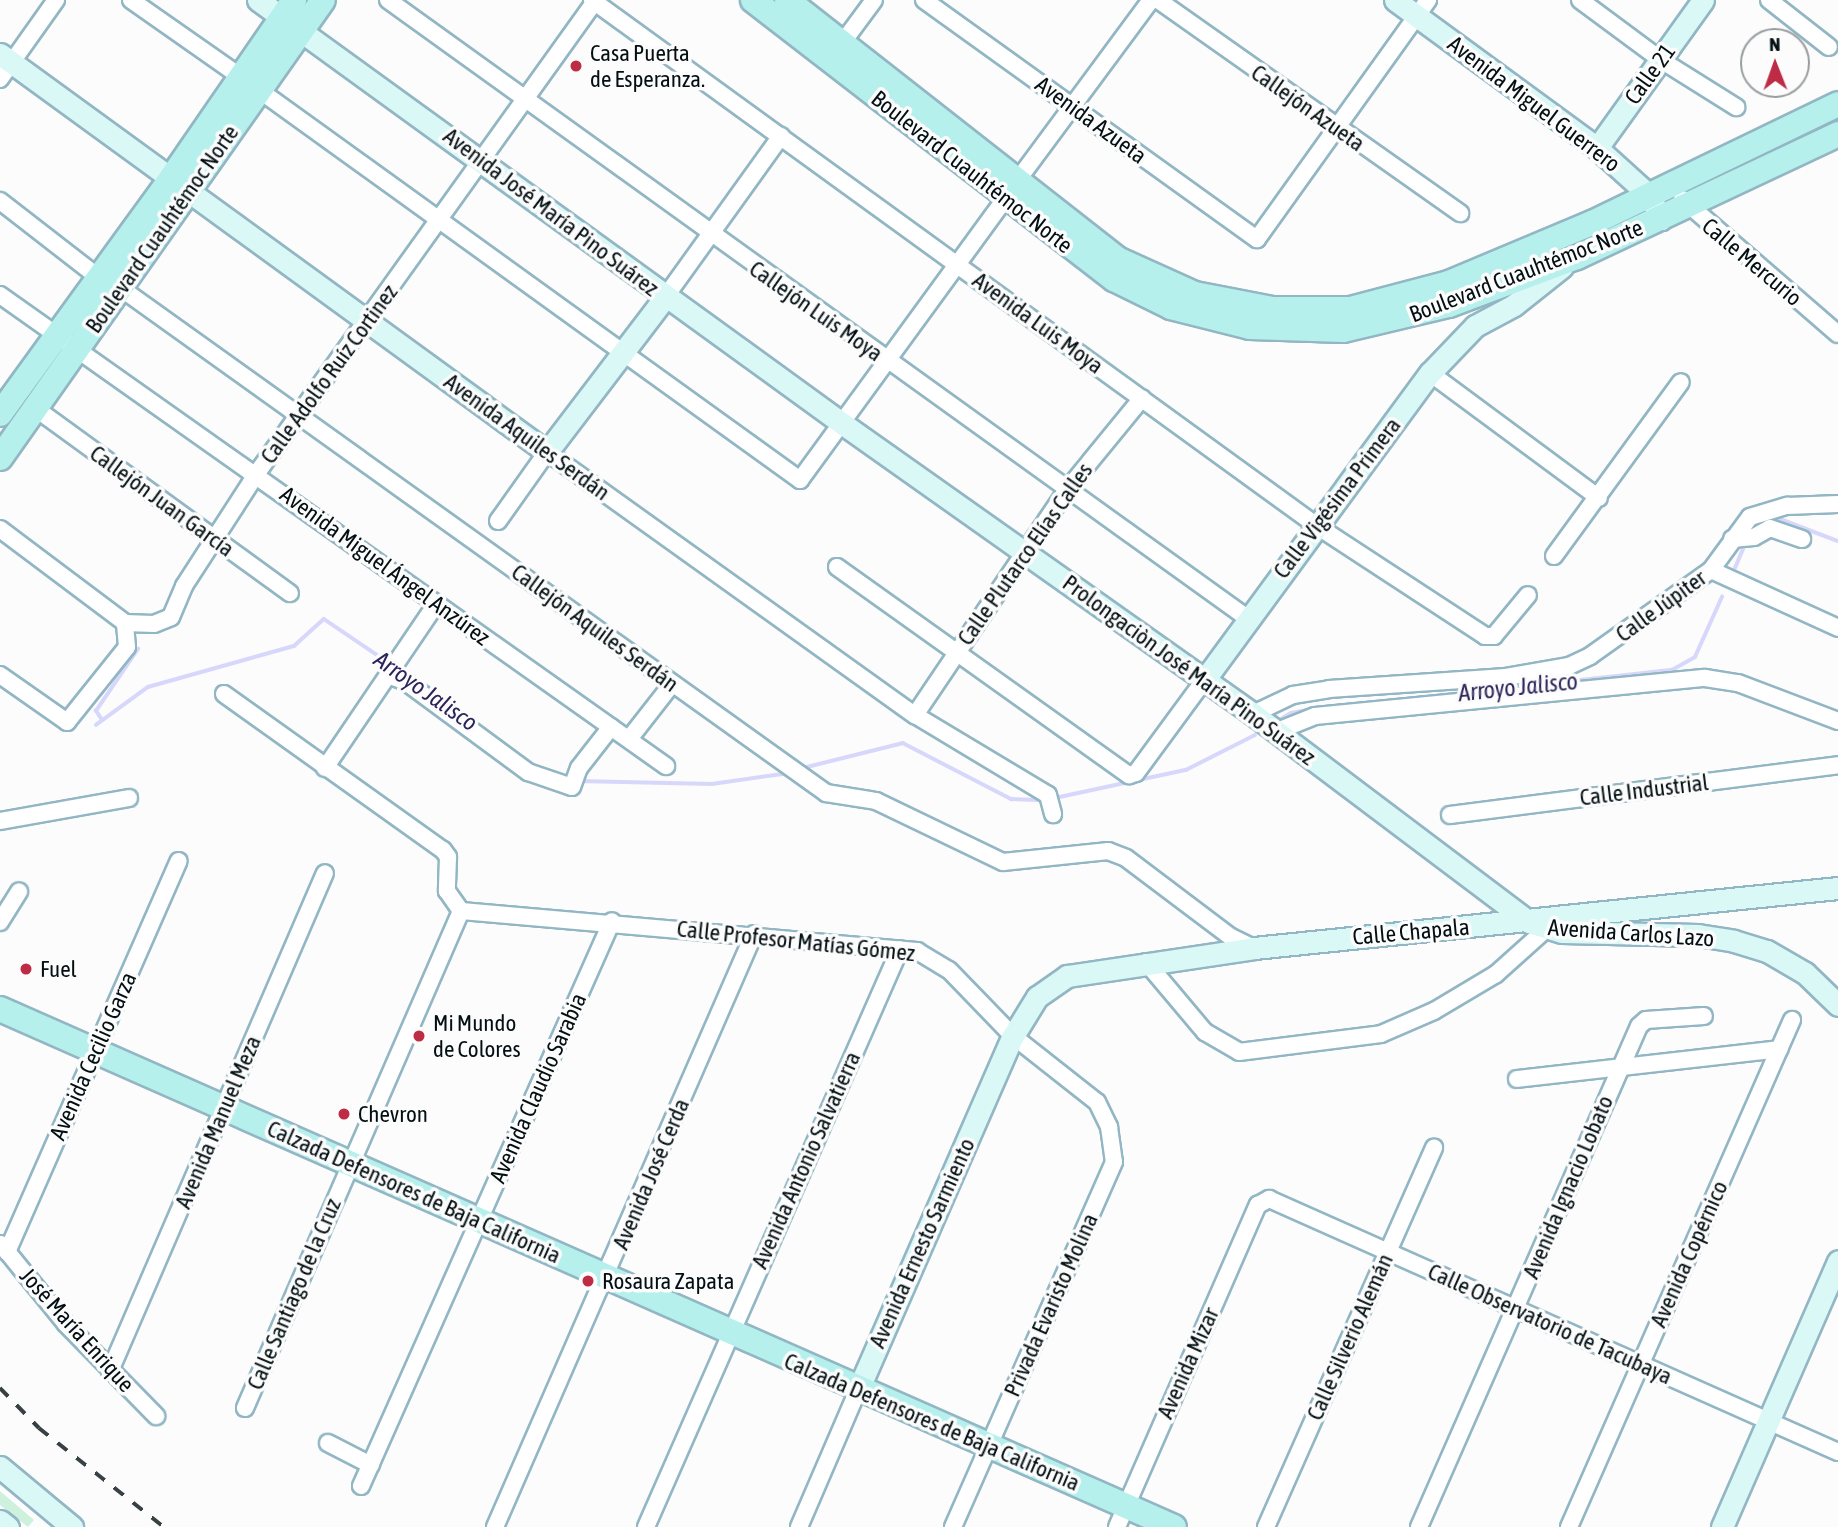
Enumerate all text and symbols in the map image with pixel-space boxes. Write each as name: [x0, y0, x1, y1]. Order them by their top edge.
north arrow: [1740, 28, 1810, 98]
street label: Avenida Miguel Guerrero: [1442, 30, 1626, 178]
text: N: [1769, 33, 1780, 55]
street label: Calle 21: [1619, 38, 1681, 110]
place label: Casa Puerta de Esperanza.: [590, 39, 705, 93]
marker: Casa Puerta de Esperanza.: [568, 58, 584, 74]
street label: Callejón Azueta: [1246, 59, 1370, 157]
street label: Avenida Azueta: [1030, 70, 1152, 170]
street label: Boulevard Cuauhtémoc Norte: [866, 85, 1078, 259]
street label: Boulevard Cuauhtémoc Norte: [80, 120, 244, 338]
street label: Avenida José María Pino Suárez: [438, 122, 664, 302]
street label: Calle Mercurio: [1697, 212, 1807, 312]
street label: Boulevard Cuauhtémoc Norte: [1405, 214, 1647, 328]
street label: Callejón Luis Moya: [744, 255, 888, 367]
street label: Avenida Luis Moya: [967, 266, 1109, 380]
street label: Calle Adolfo Ruíz Cortinez: [255, 279, 403, 469]
street label: Avenida Aquiles Serdán: [439, 368, 615, 506]
street label: Calle Vigésima Primera: [1268, 412, 1406, 584]
street label: Callejón Juan García: [85, 439, 239, 563]
street label: Calle Plutarco Elías Calles: [952, 457, 1098, 651]
street label: Avenida Miguel Ángel Anzúrez: [275, 481, 495, 651]
street label: Callejón Aquiles Serdán: [506, 558, 684, 698]
street label: Calle Júpiter: [1610, 564, 1712, 648]
street label: Prolongaciòn José María Pino Suárez: [1057, 569, 1321, 771]
water label: Arroyo Jalisco: [369, 645, 483, 737]
water label: Arroyo Jalisco: [1457, 666, 1579, 708]
street label: Calle Industrial: [1578, 768, 1710, 812]
street label: Calle Chapala: [1351, 913, 1471, 951]
street label: Avenida Carlos Lazo: [1547, 913, 1715, 953]
street label: Calle Profesor Matías Gómez: [676, 915, 916, 967]
place label: Fuel: [40, 955, 77, 983]
marker: Fuel: [18, 961, 34, 977]
street label: Avenida Cecilio Garza: [44, 968, 142, 1144]
street label: Avenida Claudio Sarabia: [484, 989, 592, 1187]
place label: Mi Mundo de Colores: [433, 1009, 521, 1063]
marker: Mi Mundo de Colores: [411, 1028, 427, 1044]
street label: Avenida Manuel Meza: [169, 1031, 267, 1213]
street label: Avenida Antonio Salvatierra: [746, 1047, 866, 1273]
street label: Avenida Ignacio Lobato: [1517, 1091, 1619, 1283]
street label: Avenida José Cerda: [607, 1094, 695, 1254]
place label: Chevron: [358, 1100, 428, 1128]
marker: Chevron: [336, 1106, 352, 1122]
street label: Calzada Defensores de Baja California: [263, 1115, 565, 1269]
street label: Avenida Ernesto Sarmiento: [863, 1134, 981, 1352]
street label: Avenida Copérnico: [1644, 1177, 1734, 1331]
street label: Calle Santiago de la Cruz: [241, 1194, 347, 1394]
street label: Privada Evaristo Molina: [998, 1209, 1104, 1401]
street label: Calle Silverio Alemán: [1301, 1250, 1399, 1424]
street label: Calle Observatorio de Tacubaya: [1424, 1258, 1676, 1390]
street label: José María Enrique: [14, 1262, 140, 1398]
place label: Rosaura Zapata: [602, 1267, 734, 1295]
marker: Rosaura Zapata: [580, 1273, 596, 1289]
street label: Avenida Mizar: [1151, 1303, 1225, 1423]
street label: Calzada Defensores de Baja California: [780, 1347, 1084, 1497]

